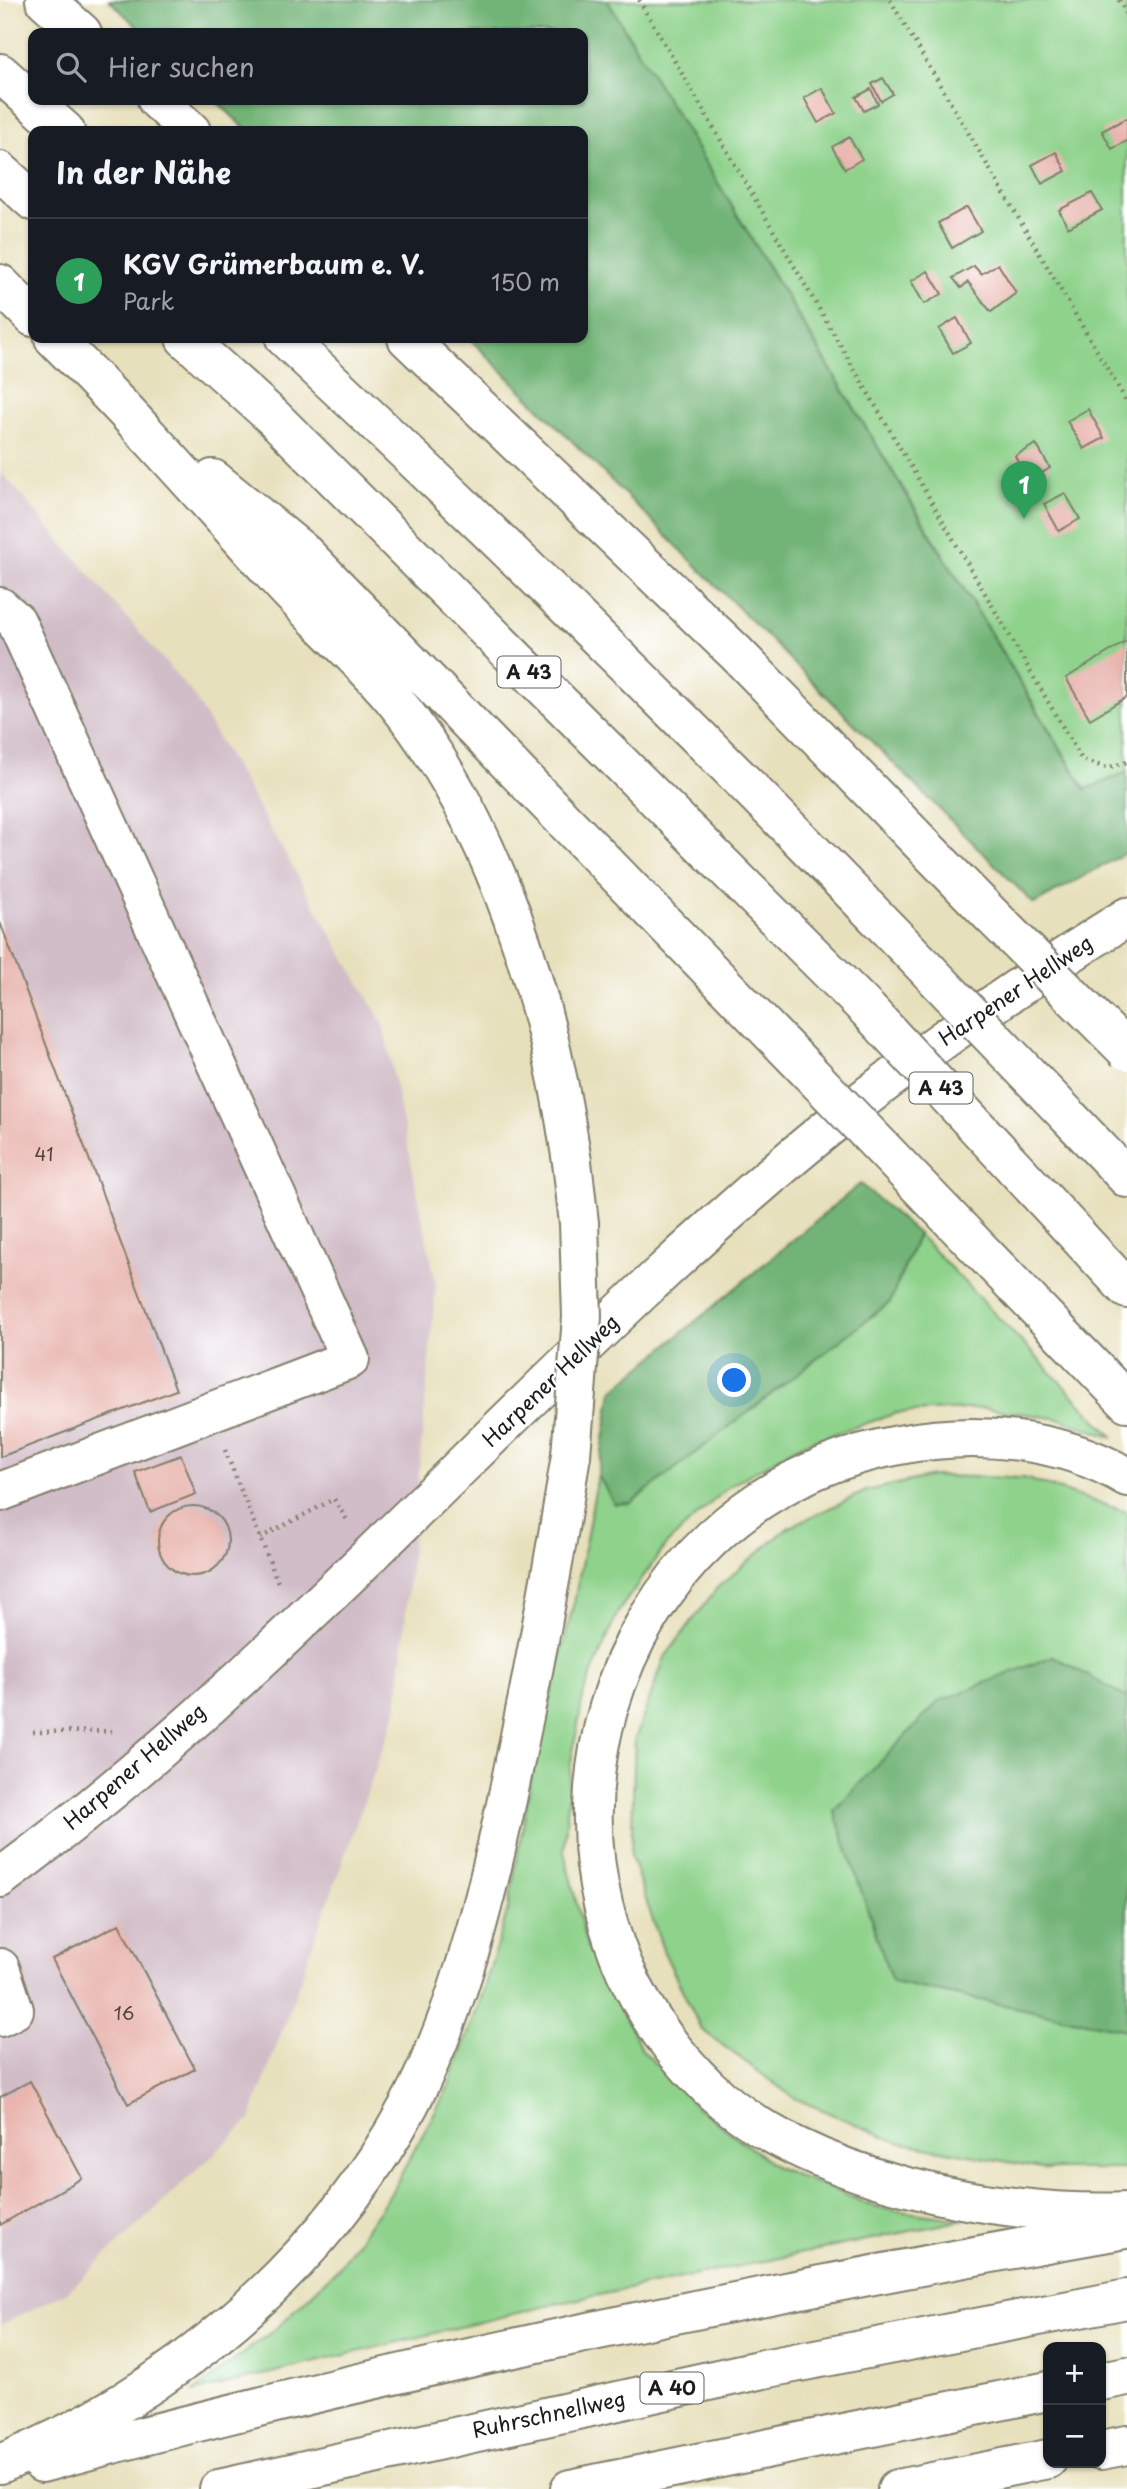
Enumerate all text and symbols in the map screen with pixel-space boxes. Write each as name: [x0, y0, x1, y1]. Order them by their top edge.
search box: [28, 28, 588, 105]
text: Hier suchen: [108, 47, 255, 86]
icon: search: [52, 48, 90, 86]
text: In der Nähe: [56, 149, 231, 194]
text: KGV Grümerbaum e. V.: [123, 244, 425, 283]
text: 1: [74, 264, 85, 299]
text: 150 m: [491, 264, 560, 299]
text: Park: [123, 283, 174, 318]
pin: 1: [1001, 461, 1047, 519]
road number: A 43: [498, 656, 560, 688]
street label: Harpener Hellweg: [931, 926, 1098, 1053]
road number: A 43: [909, 1072, 972, 1104]
house number: 41: [35, 1140, 53, 1167]
street label: Harpener Hellweg: [474, 1306, 625, 1454]
your location: [717, 1363, 751, 1397]
street label: Harpener Hellweg: [55, 1694, 212, 1837]
house number: 16: [114, 1999, 134, 2026]
map controls: [1043, 2342, 1106, 2468]
button: +: [1043, 2342, 1106, 2405]
road number: A 40: [640, 2372, 704, 2404]
street label: Ruhrschnellweg: [469, 2381, 628, 2445]
button: −: [1043, 2405, 1106, 2468]

